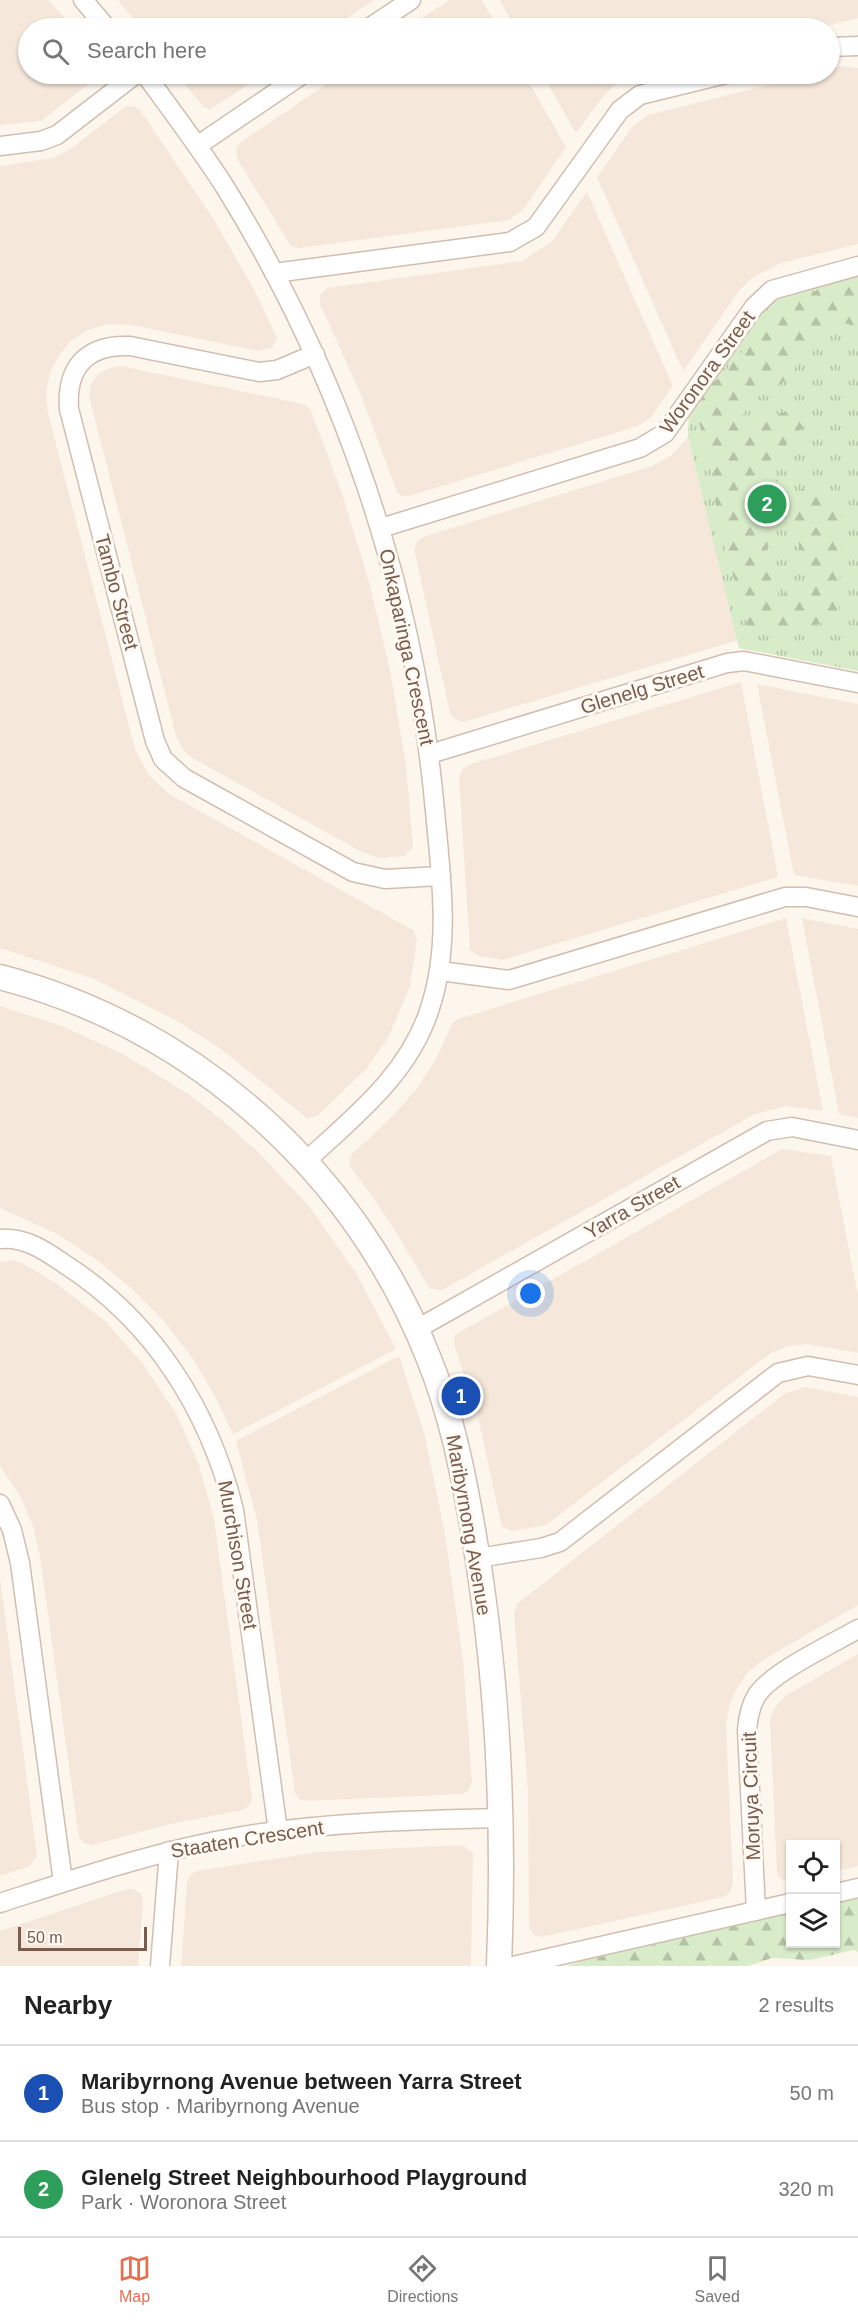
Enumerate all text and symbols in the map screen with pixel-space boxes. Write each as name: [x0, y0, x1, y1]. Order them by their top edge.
search box: [18, 18, 840, 84]
icon: search: [39, 35, 72, 68]
text: Search here: [87, 38, 207, 63]
street label: Woronora Street: [655, 306, 759, 438]
pin: 2: [748, 482, 786, 526]
street label: Tambo Street: [91, 532, 143, 653]
street label: Onkaparinga Crescent: [375, 547, 439, 748]
street label: Glenelg Street: [578, 660, 707, 718]
street label: Yarra Street: [580, 1171, 684, 1243]
your location: [516, 1279, 545, 1308]
pin: 1: [442, 1374, 480, 1418]
street label: Maribyrnong Avenue: [442, 1433, 496, 1617]
street label: Murchison Street: [214, 1479, 262, 1632]
street label: Moruya Circuit: [738, 1731, 764, 1861]
street label: Staaten Crescent: [169, 1816, 325, 1862]
map controls: [786, 1840, 840, 1948]
button: locate: [786, 1840, 840, 1894]
button: layers: [786, 1894, 840, 1948]
scale bar: [18, 1924, 147, 1952]
text: 50 m: [27, 1929, 63, 1946]
text: Nearby: [24, 1990, 112, 2020]
text: 2 results: [758, 1994, 834, 2016]
text: Maribyrnong Avenue between Yarra Street: [81, 2069, 522, 2094]
text: 1: [38, 2082, 49, 2104]
text: 50 m: [790, 2082, 834, 2104]
text: Bus stop · Maribyrnong Avenue: [81, 2095, 360, 2117]
text: Glenelg Street Neighbourhood Playground: [81, 2165, 527, 2190]
text: 2: [38, 2178, 49, 2200]
text: 320 m: [778, 2178, 834, 2200]
text: Park · Woronora Street: [81, 2191, 286, 2213]
tab: Map: [118, 2252, 151, 2306]
tab: Directions: [387, 2252, 458, 2306]
tab: Saved: [695, 2252, 740, 2306]

